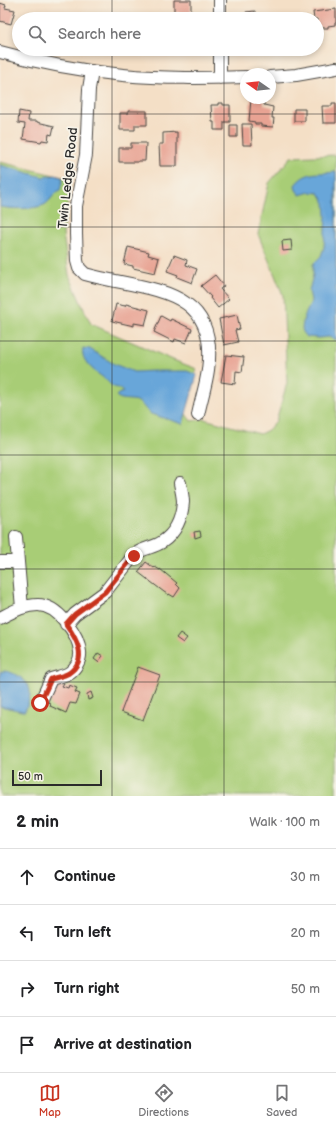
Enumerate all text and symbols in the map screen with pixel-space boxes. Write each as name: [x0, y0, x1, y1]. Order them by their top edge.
search box: [12, 12, 324, 56]
icon: search: [26, 23, 48, 45]
text: Search here: [58, 25, 141, 44]
north arrow: [240, 68, 276, 104]
street label: Twin Ledge Road: [55, 127, 81, 229]
route end: [125, 547, 143, 565]
route start: [31, 694, 49, 712]
scale bar: [12, 768, 102, 787]
text: 50 m: [18, 770, 43, 783]
text: 2 min: [16, 812, 59, 832]
text: Walk · 100 m: [249, 814, 320, 830]
icon: ahead: [16, 866, 38, 888]
text: Continue: [54, 867, 116, 886]
text: 30 m: [290, 869, 320, 885]
icon: left: [16, 922, 38, 944]
text: Turn left: [54, 923, 111, 942]
text: 20 m: [290, 925, 320, 941]
icon: right: [16, 978, 38, 1000]
text: Turn right: [54, 979, 119, 998]
text: 50 m: [291, 981, 320, 997]
icon: arrive: [16, 1034, 38, 1056]
text: Arrive at destination: [54, 1035, 192, 1054]
tab: Map: [39, 1082, 61, 1119]
tab: Directions: [138, 1082, 189, 1119]
tab: Saved: [266, 1082, 297, 1119]

